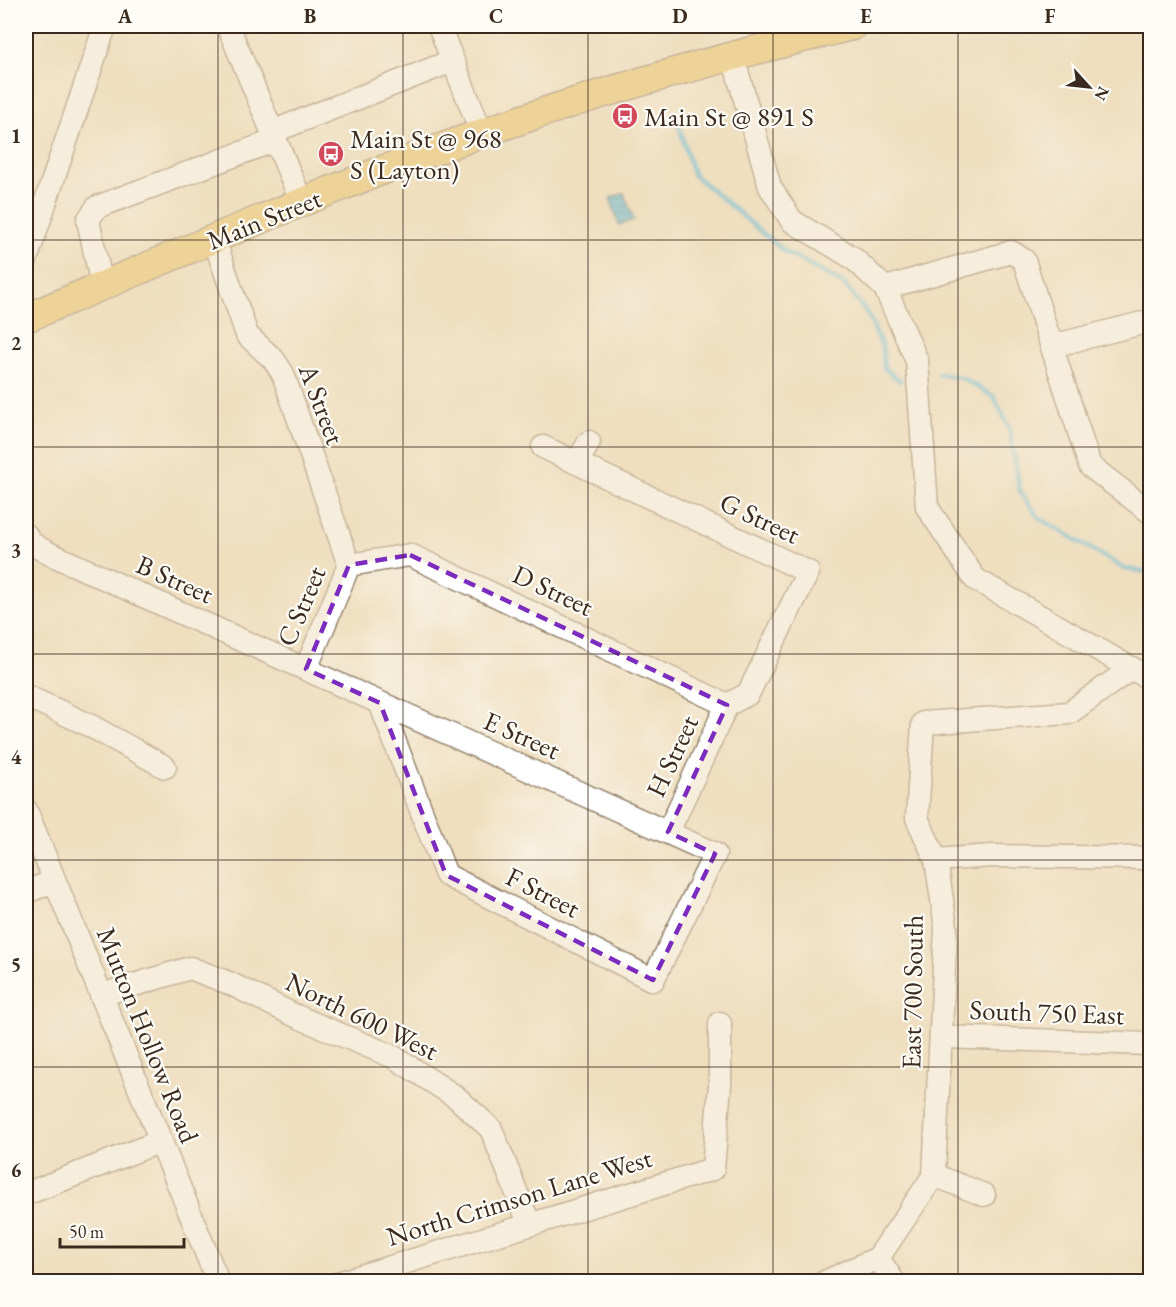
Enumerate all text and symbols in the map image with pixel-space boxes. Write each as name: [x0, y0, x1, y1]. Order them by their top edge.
text: A: [117, 3, 133, 29]
text: B: [304, 3, 316, 29]
text: C: [489, 3, 503, 29]
text: D: [672, 3, 688, 29]
text: E: [860, 3, 872, 29]
text: F: [1045, 3, 1056, 29]
north arrow: [1059, 57, 1119, 117]
text: N: [1090, 83, 1114, 104]
place label: Main St @ 891 S: [644, 99, 814, 134]
bus stop icon: Main St @ 891 S: [610, 101, 640, 131]
place label: Main St @ 968 S (Layton): [350, 121, 502, 187]
text: 1: [11, 123, 21, 149]
bus stop icon: Main St @ 968 S (Layton): [316, 139, 346, 169]
street label: Main Street: [202, 180, 327, 258]
text: 2: [11, 330, 22, 356]
street label: A Street: [290, 358, 353, 450]
street label: G Street: [714, 484, 806, 552]
text: 3: [11, 537, 21, 563]
street label: B Street: [131, 547, 219, 612]
street label: D Street: [507, 556, 599, 624]
street label: C Street: [269, 560, 334, 651]
street label: E Street: [478, 703, 566, 767]
street label: H Street: [638, 709, 706, 803]
text: 4: [11, 744, 22, 770]
street label: F Street: [500, 859, 586, 926]
street label: East 700 South: [893, 914, 931, 1070]
street label: Mutton Hollow Road: [89, 922, 207, 1148]
text: 5: [11, 951, 21, 977]
street label: North 600 West: [280, 964, 445, 1068]
street label: South 750 East: [969, 992, 1125, 1032]
street label: North Crimson Lane West: [382, 1140, 656, 1254]
text: 6: [11, 1157, 22, 1183]
scale bar: [60, 1211, 184, 1249]
text: 50 m: [69, 1220, 104, 1243]

